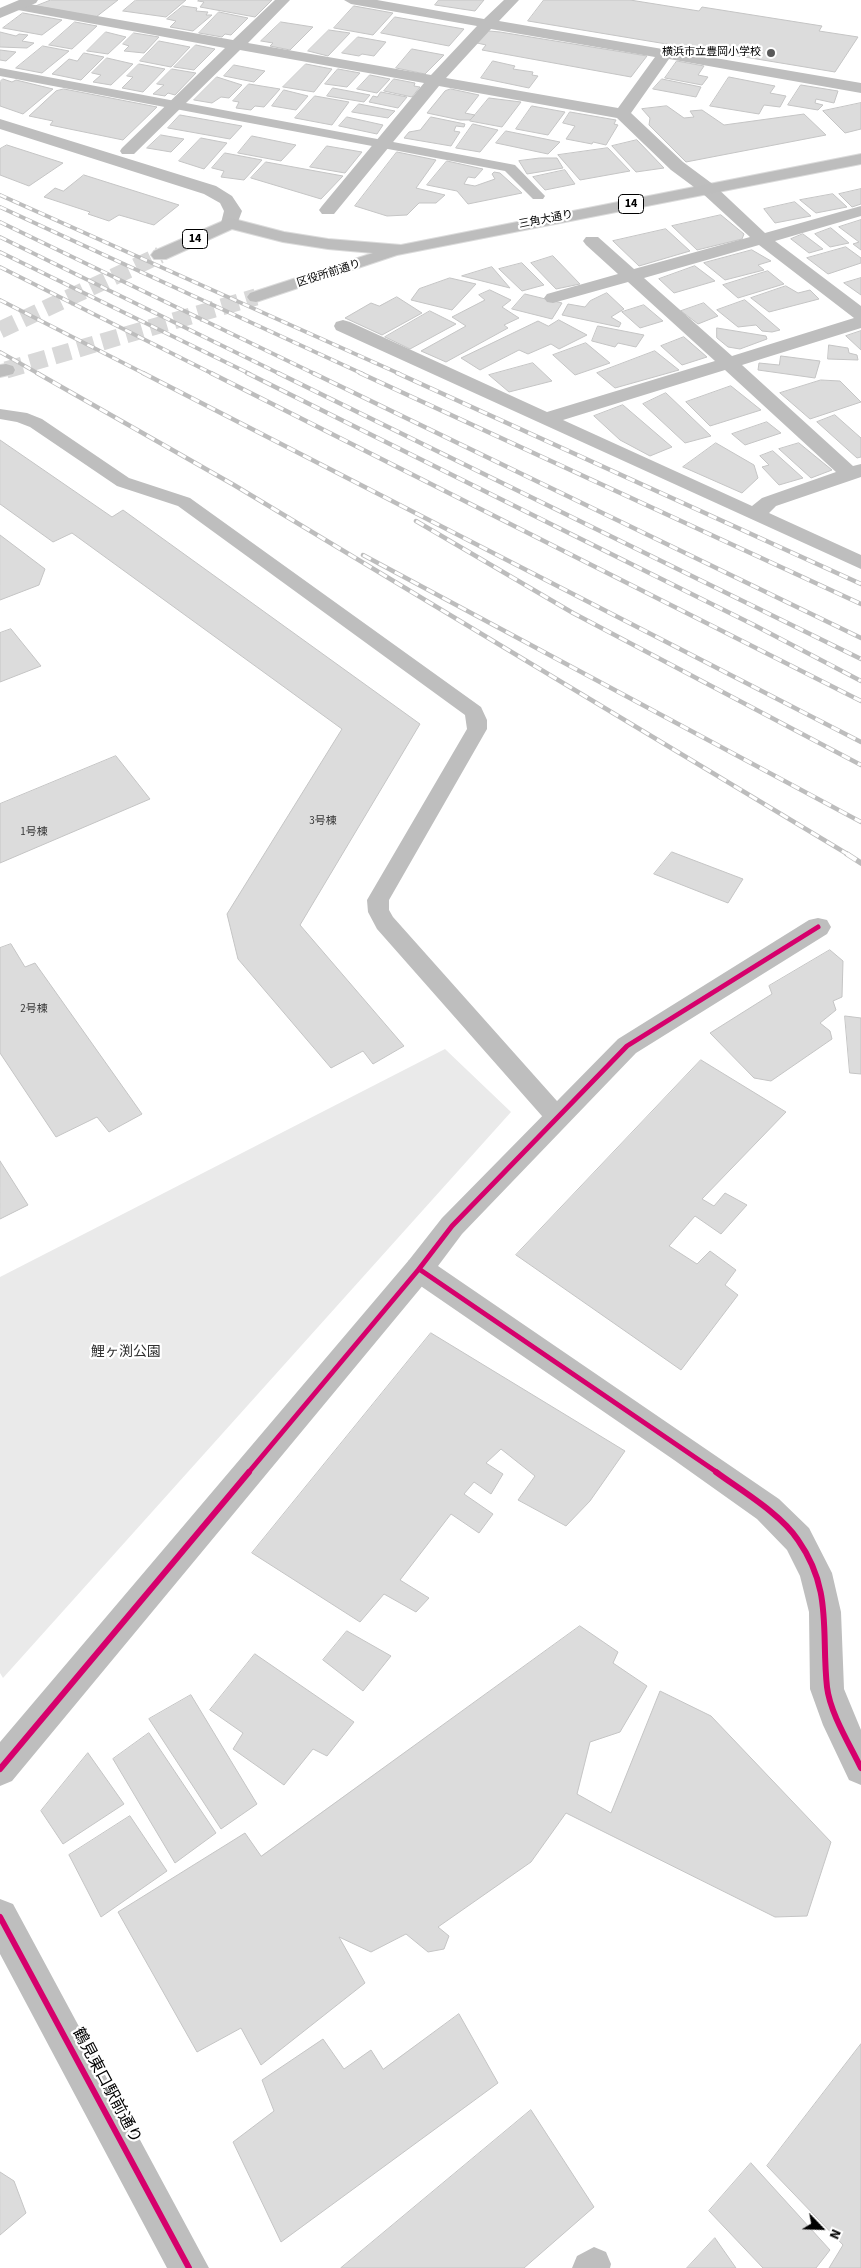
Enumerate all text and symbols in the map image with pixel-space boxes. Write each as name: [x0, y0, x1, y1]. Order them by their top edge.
place label: 横浜市立豊岡小学校: [662, 46, 761, 60]
marker: 横浜市立豊岡小学校: [765, 47, 777, 59]
road number: 14: [618, 194, 644, 213]
street label: 三角大通り: [518, 208, 574, 232]
road number: 14: [182, 230, 208, 248]
street label: 区役所前通り: [296, 258, 362, 290]
house number: 3号棟: [309, 815, 337, 829]
house number: 1号棟: [20, 826, 48, 840]
house number: 2号棟: [20, 1003, 48, 1017]
park label: 鯉ヶ渕公園: [91, 1345, 161, 1361]
street label: 鶴見東口駅前通り: [67, 2025, 145, 2147]
north arrow: [796, 2203, 846, 2253]
text: N: [824, 2226, 846, 2242]

